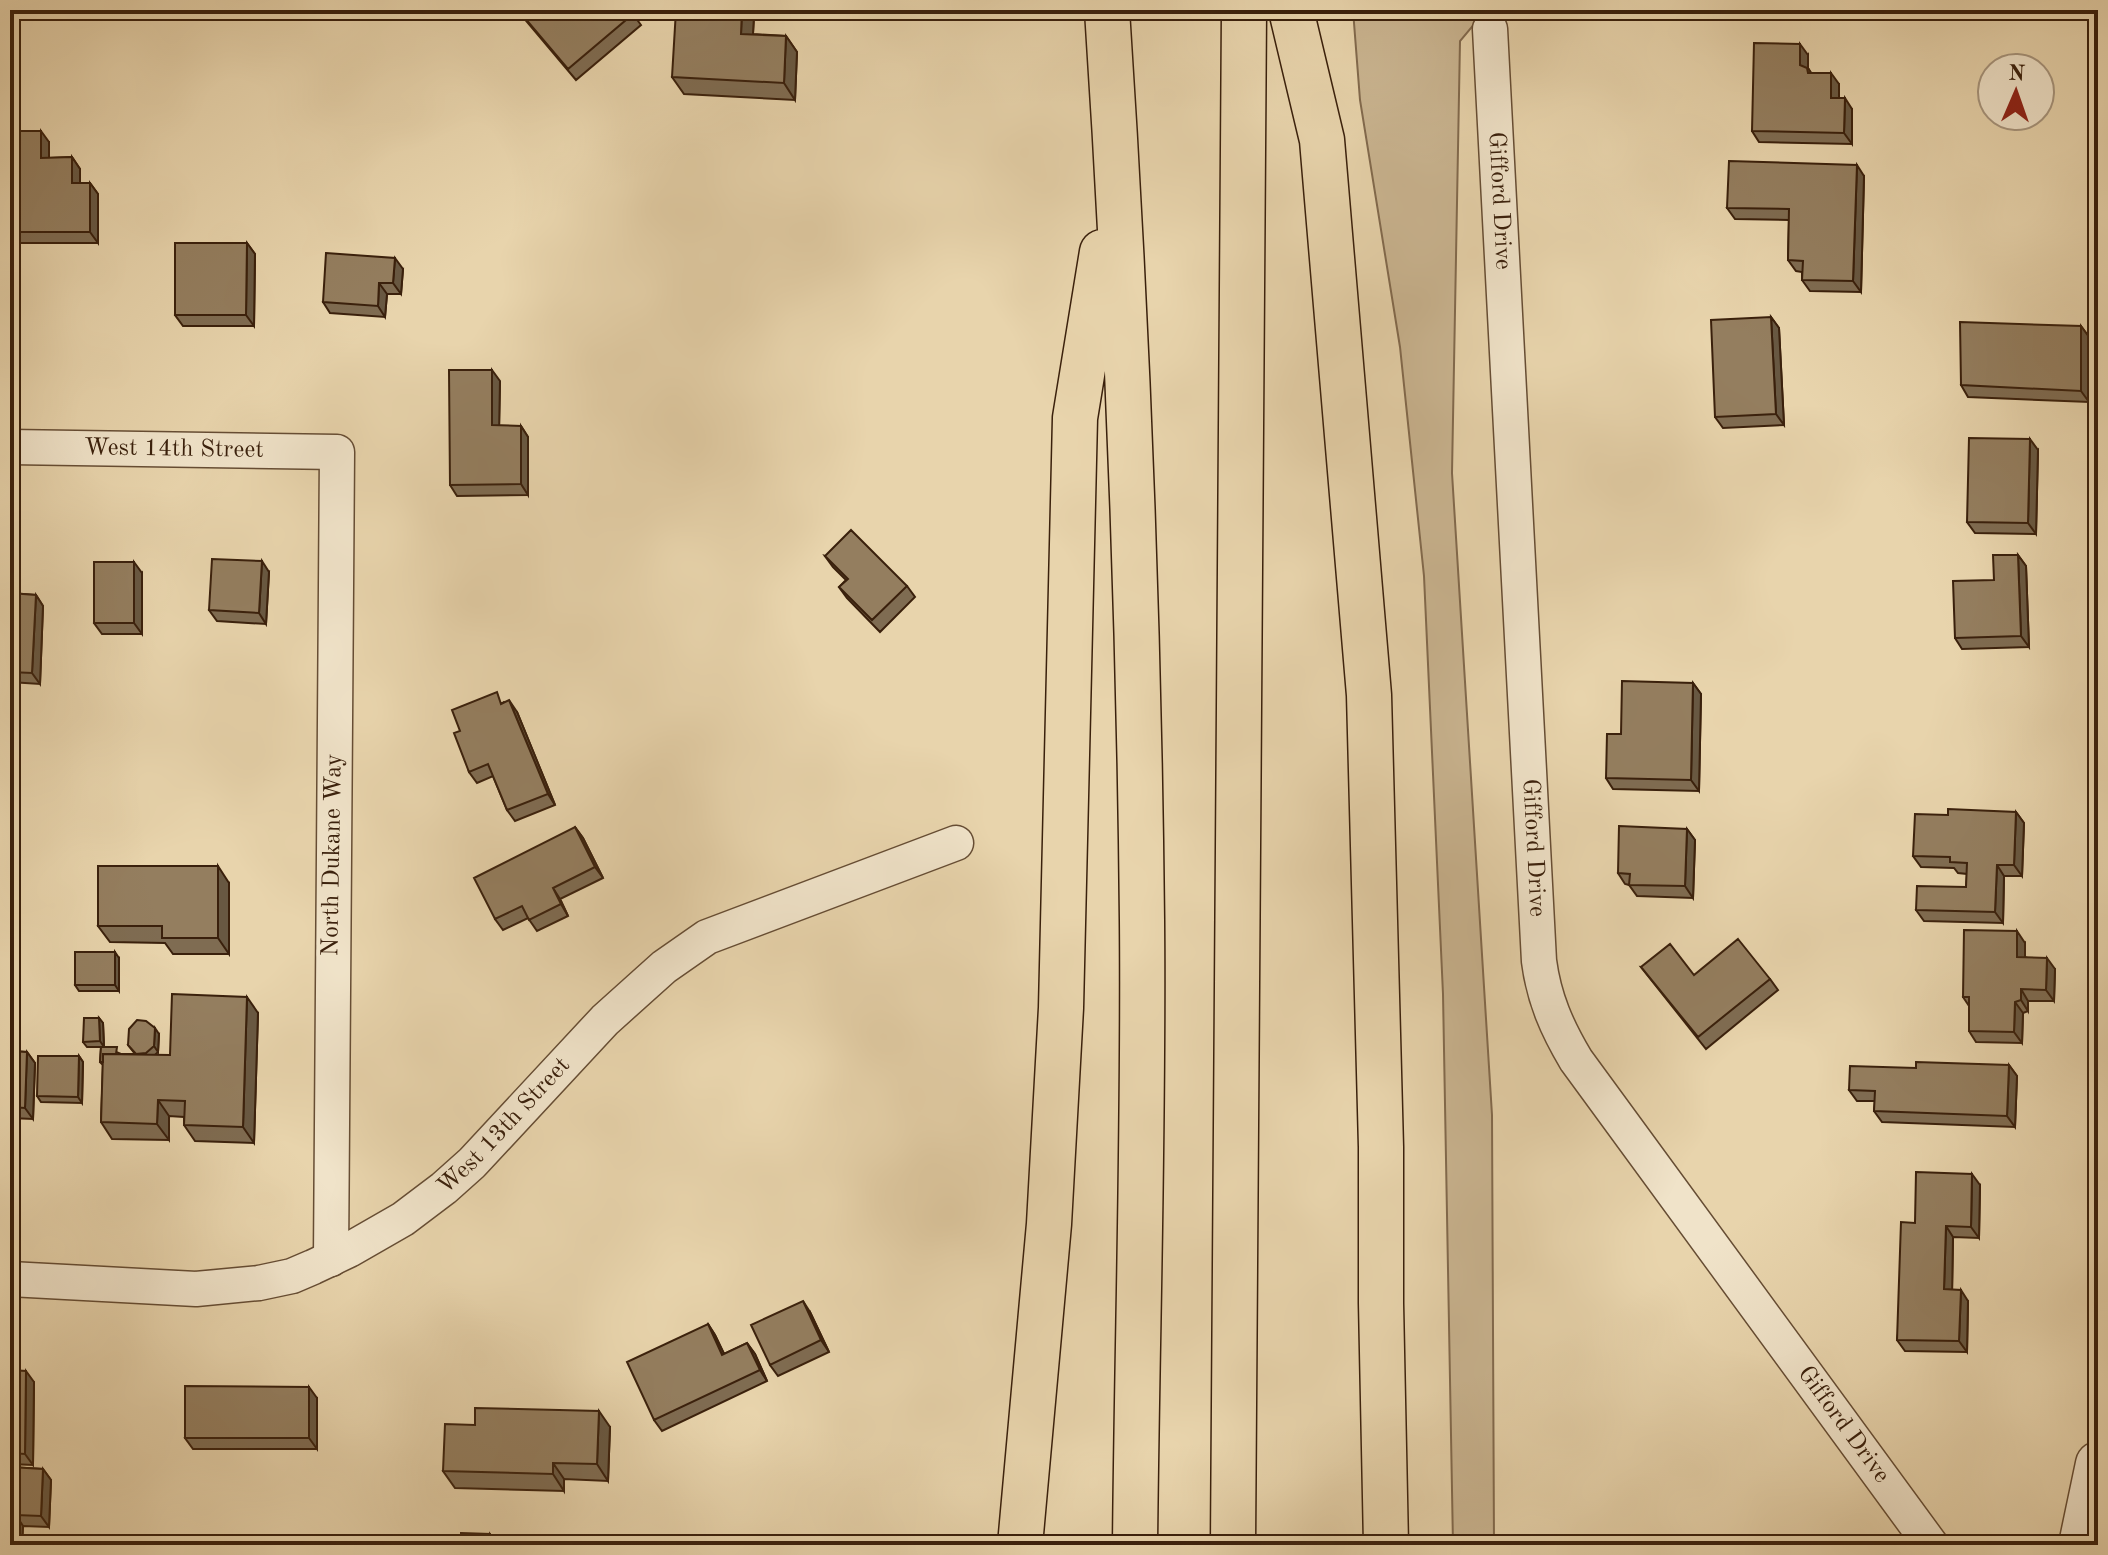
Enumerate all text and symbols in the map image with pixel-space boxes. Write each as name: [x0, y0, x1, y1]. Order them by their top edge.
north arrow: [1976, 52, 2056, 132]
text: N: [2008, 63, 2026, 85]
street label: Gifford Drive: [1483, 131, 1515, 270]
street label: West 14th Street: [84, 436, 264, 463]
street label: North Dukane Way: [319, 753, 347, 957]
street label: Gifford Drive: [1517, 778, 1549, 918]
street label: West 13th Street: [433, 1053, 575, 1199]
street label: Gifford Drive: [1793, 1362, 1894, 1488]

